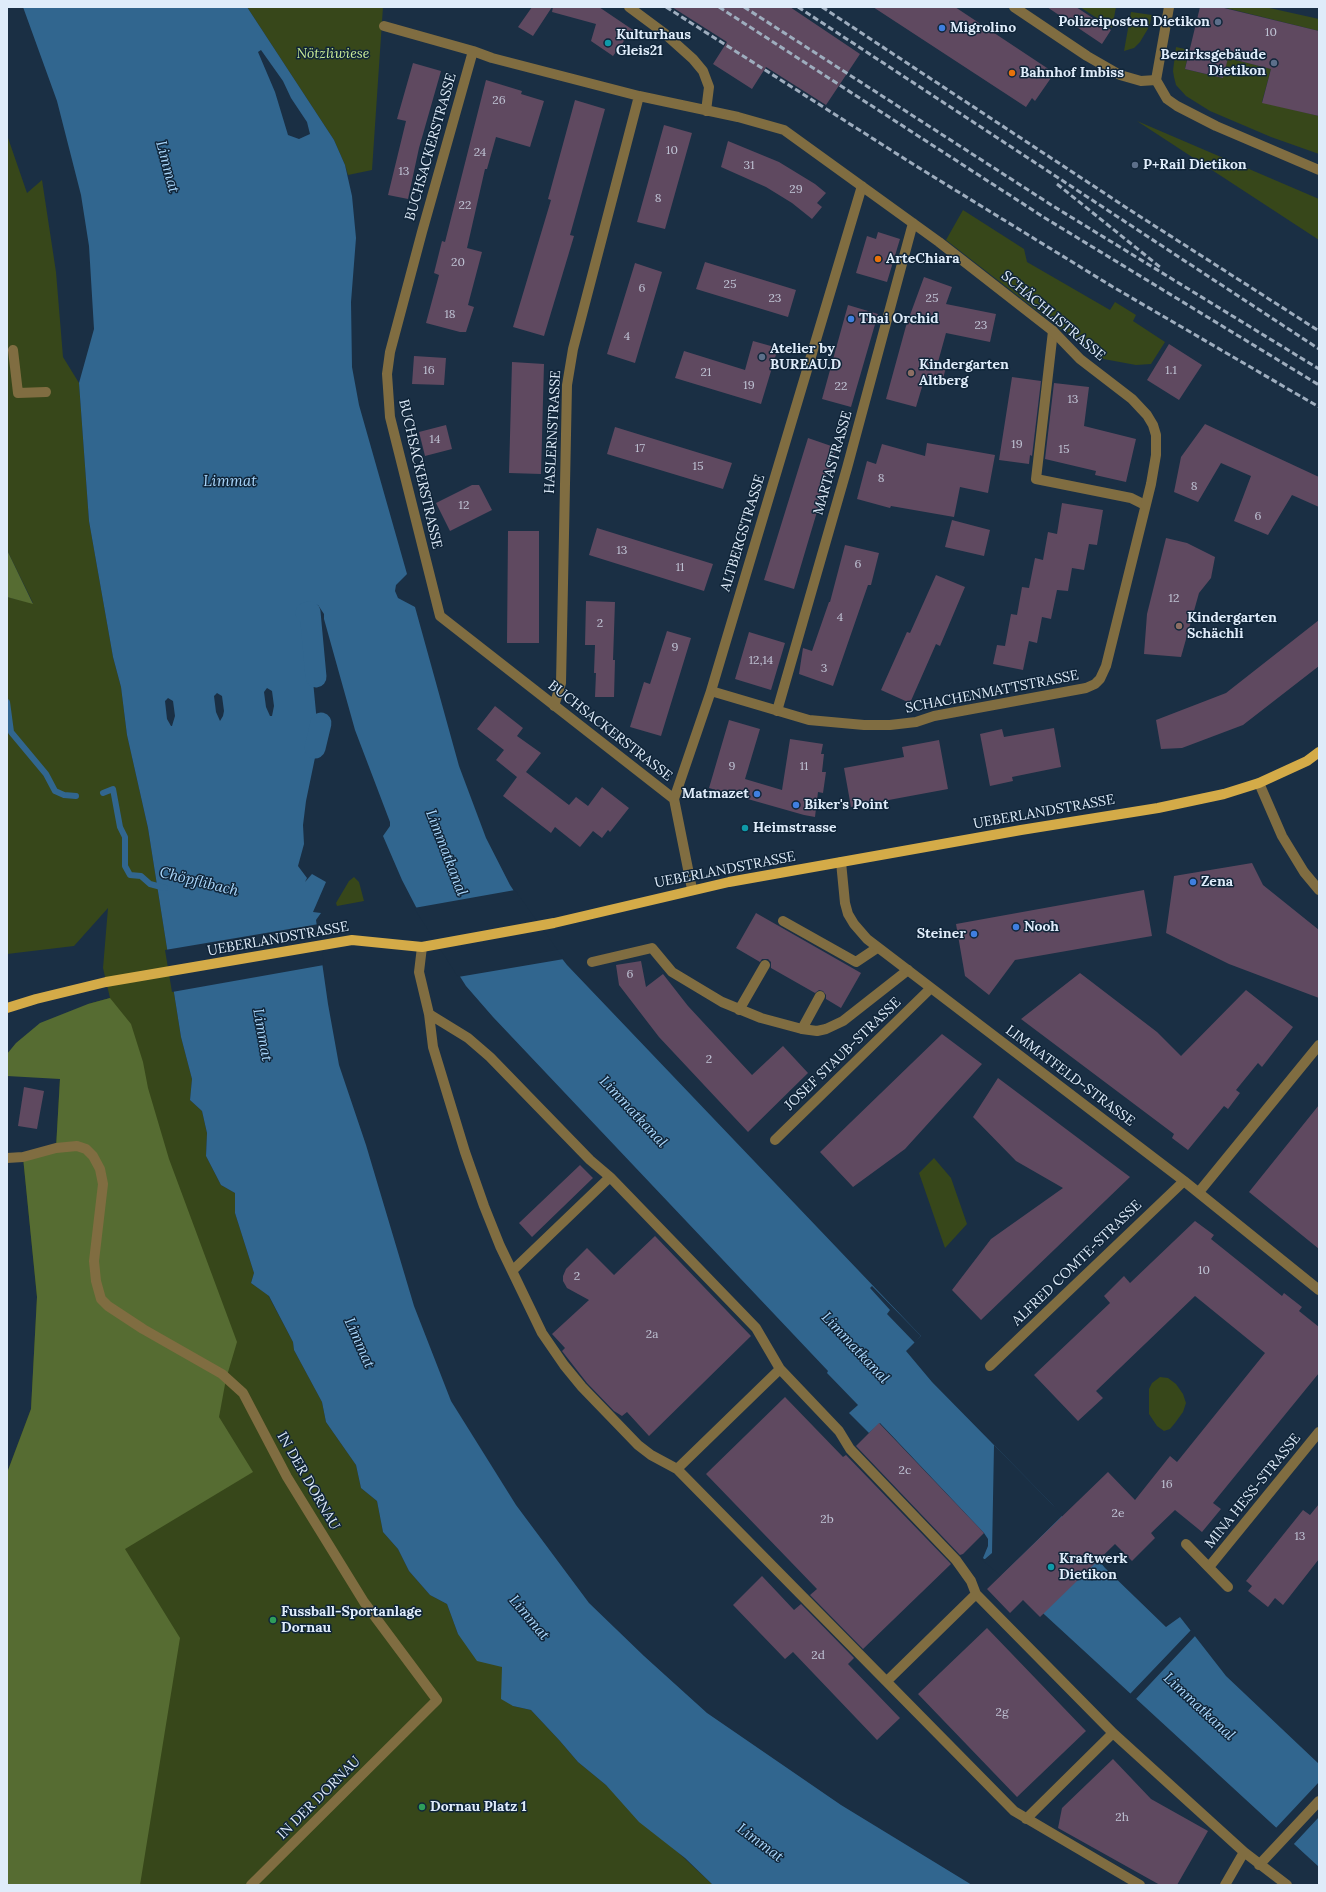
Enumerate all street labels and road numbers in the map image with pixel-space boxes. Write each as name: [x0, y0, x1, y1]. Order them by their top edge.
street label: BUCHSACKERSTRASSE: [402, 71, 460, 223]
street label: SCHÄCHLISTRASSE: [998, 268, 1108, 364]
street label: HASLERNSTRASSE: [541, 370, 565, 494]
street label: BUCHSACKERSTRASSE: [395, 398, 445, 550]
street label: MARTASTRASSE: [810, 409, 856, 517]
street label: ALTBERGSTRASSE: [717, 472, 769, 594]
street label: SCHACHENMATTSTRASSE: [904, 667, 1080, 717]
street label: BUCHSACKERSTRASSE: [545, 677, 675, 785]
street label: UEBERLANDSTRASSE: [972, 791, 1116, 833]
street label: UEBERLANDSTRASSE: [653, 848, 797, 892]
street label: UEBERLANDSTRASSE: [206, 918, 350, 960]
street label: JOSEF STAUB-STRASSE: [781, 994, 905, 1114]
street label: LIMMATFELD-STRASSE: [1002, 1022, 1138, 1130]
street label: ALFRED COMTE-STRASSE: [1009, 1197, 1145, 1329]
street label: IN DER DORNAU: [273, 1429, 343, 1533]
street label: MINA HESS-STRASSE: [1202, 1430, 1304, 1552]
street label: IN DER DORNAU: [274, 1753, 364, 1843]

